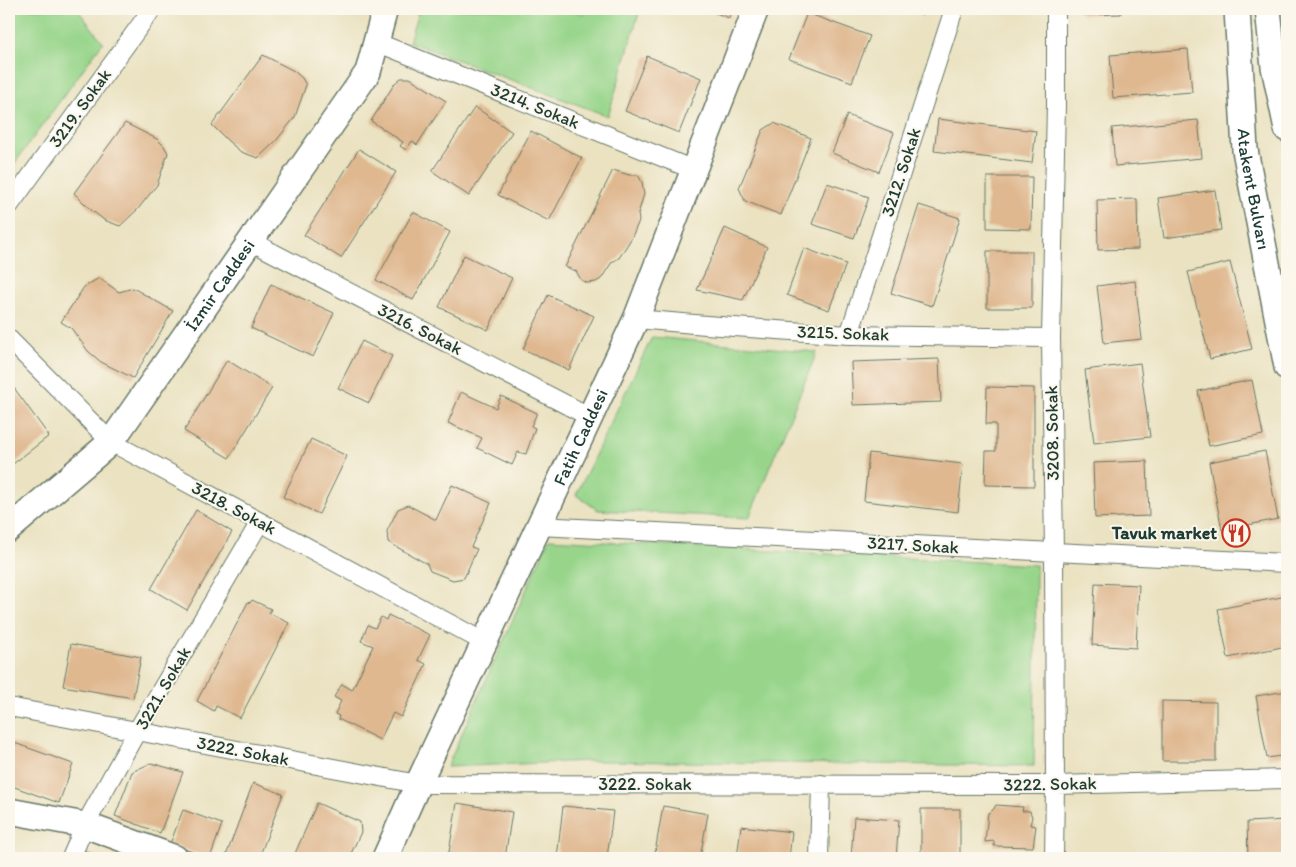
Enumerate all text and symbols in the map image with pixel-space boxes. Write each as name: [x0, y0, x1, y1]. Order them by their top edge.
street label: 3219. Sokak: [44, 64, 116, 152]
street label: 3214. Sokak: [487, 78, 583, 134]
street label: 3212. Sokak: [876, 125, 926, 219]
street label: Atakent Bulvarı: [1233, 128, 1275, 251]
street label: İzmir Caddesi: [180, 235, 259, 335]
street label: 3216. Sokak: [374, 298, 466, 360]
street label: 3215. Sokak: [797, 320, 889, 346]
street label: Fatih Caddesi: [548, 385, 613, 489]
street label: 3208. Sokak: [1040, 385, 1064, 481]
street label: 3218. Sokak: [188, 477, 280, 539]
restaurant icon: Tavuk market: [1221, 518, 1251, 548]
place label: Tavuk market: [1111, 522, 1217, 544]
street label: 3217. Sokak: [867, 532, 959, 558]
street label: 3221. Sokak: [130, 643, 196, 733]
street label: 3222. Sokak: [195, 731, 291, 771]
street label: 3222. Sokak: [1003, 772, 1097, 796]
street label: 3222. Sokak: [598, 773, 692, 795]

